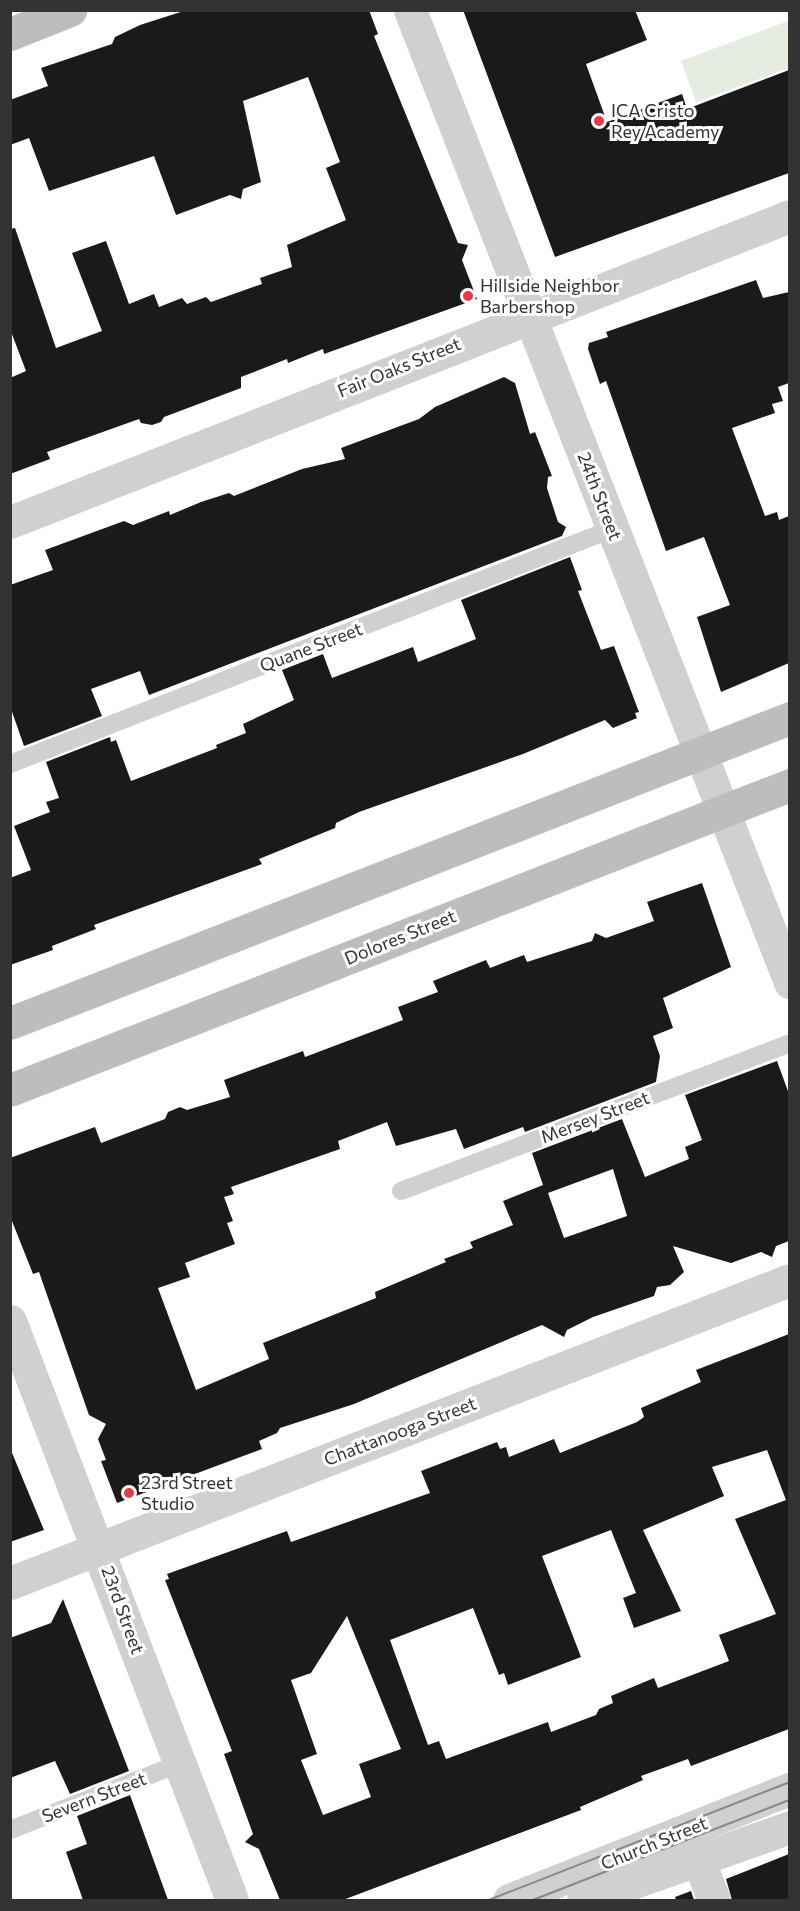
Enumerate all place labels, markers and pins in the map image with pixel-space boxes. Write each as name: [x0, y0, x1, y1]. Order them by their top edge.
place label: ICA Cristo Rey Academy: [611, 100, 720, 142]
marker: ICA Cristo Rey Academy: [592, 114, 606, 128]
place label: Hillside Neighbor Barbershop: [480, 275, 620, 318]
marker: Hillside Neighbor Barbershop: [461, 289, 475, 303]
place label: 23rd Street Studio: [141, 1472, 233, 1514]
marker: 23rd Street Studio: [122, 1486, 136, 1500]

